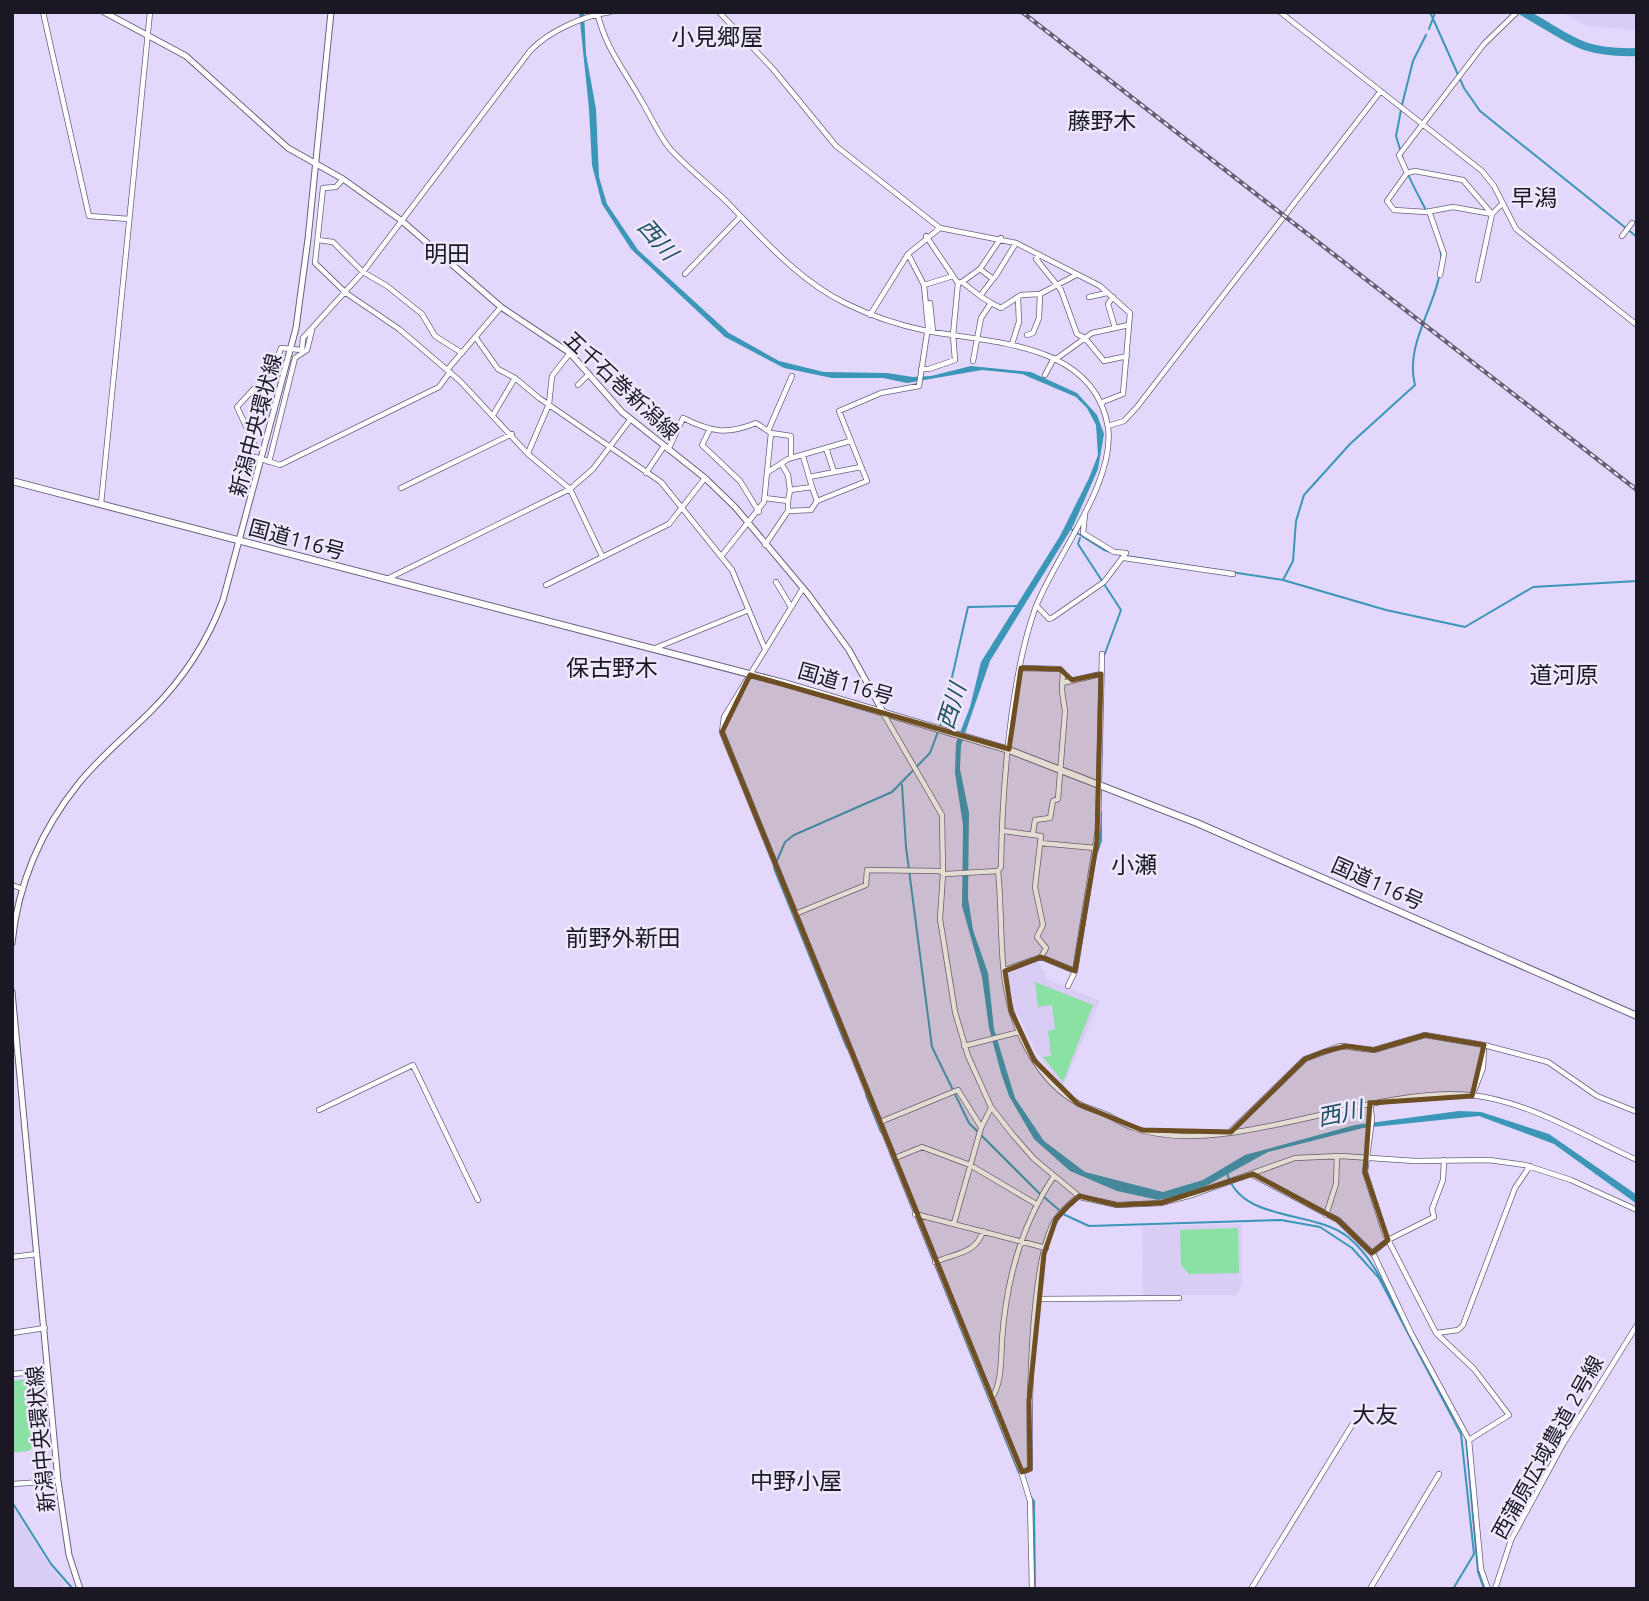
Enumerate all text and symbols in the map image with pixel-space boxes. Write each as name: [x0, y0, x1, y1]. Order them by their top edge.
district label: 小見郷屋: [671, 24, 763, 49]
district label: 藤野木: [1068, 108, 1137, 133]
district label: 早潟: [1511, 185, 1557, 210]
water label: 西川: [633, 213, 684, 267]
district label: 明田: [424, 241, 470, 266]
street label: 五千石巻新潟線: [560, 326, 684, 444]
street label: 新潟中央環状線: [224, 351, 286, 499]
street label: 国道116号: [246, 515, 348, 563]
district label: 保古野木: [566, 655, 658, 680]
street label: 国道116号: [795, 658, 897, 708]
district label: 道河原: [1530, 662, 1599, 687]
water label: 西川: [932, 677, 971, 732]
district label: 小瀬: [1111, 852, 1157, 877]
street label: 国道116号: [1328, 852, 1428, 914]
district label: 前野外新田: [566, 925, 681, 950]
water label: 西川: [1315, 1095, 1368, 1130]
street label: 西蒲原広域農道 2号線: [1487, 1351, 1607, 1543]
street label: 新潟中央環状線: [22, 1365, 58, 1513]
district label: 大友: [1352, 1402, 1398, 1427]
district label: 中野小屋: [750, 1468, 842, 1493]

